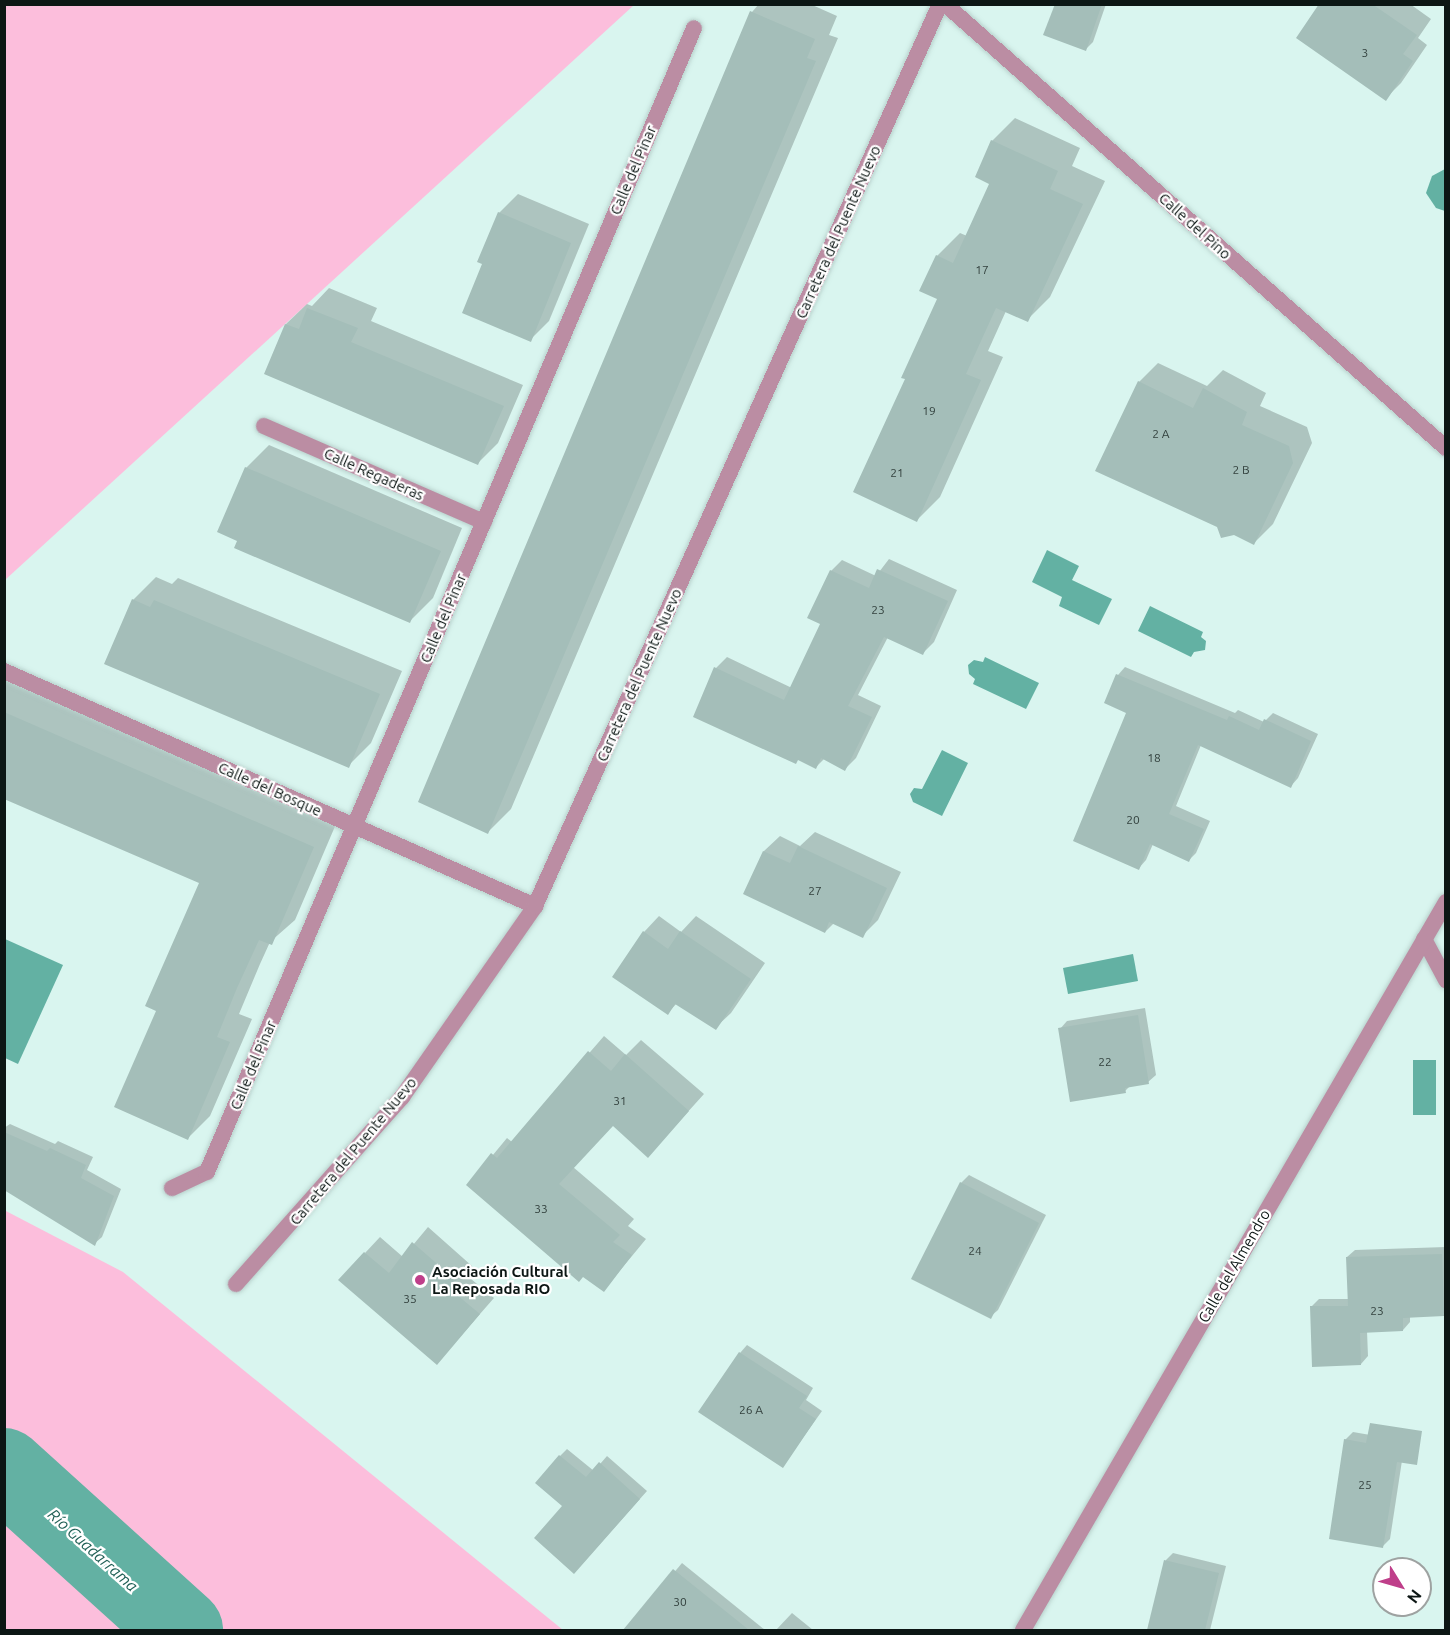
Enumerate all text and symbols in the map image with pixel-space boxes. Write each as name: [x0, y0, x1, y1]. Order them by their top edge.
house number: 3: [1362, 46, 1368, 60]
street label: Calle del Pinar: [606, 123, 660, 217]
street label: Carretera del Puente Nuevo: [792, 143, 884, 321]
street label: Calle del Pino: [1155, 189, 1235, 263]
house number: 17: [975, 263, 989, 277]
house number: 19: [922, 404, 936, 418]
house number: 2 A: [1152, 427, 1170, 441]
street label: Calle Regaderas: [321, 444, 427, 504]
house number: 2 B: [1232, 463, 1250, 477]
house number: 21: [890, 466, 904, 480]
street label: Calle del Pinar: [416, 571, 470, 665]
street label: Carretera del Puente Nuevo: [593, 586, 685, 764]
house number: 23: [871, 603, 885, 617]
house number: 18: [1147, 751, 1161, 765]
street label: Calle del Bosque: [215, 758, 325, 820]
house number: 20: [1126, 813, 1140, 827]
house number: 27: [808, 884, 822, 898]
street label: Calle del Pinar: [226, 1018, 280, 1112]
house number: 22: [1098, 1055, 1112, 1069]
street label: Carretera del Puente Nuevo: [286, 1073, 420, 1229]
house number: 31: [613, 1094, 627, 1108]
house number: 33: [534, 1202, 548, 1216]
street label: Calle del Almendro: [1194, 1206, 1274, 1326]
house number: 24: [968, 1244, 982, 1258]
place label: Asociación Cultural La Reposada RIO: [432, 1262, 568, 1297]
marker: Asociación Cultural La Reposada RIO: [413, 1273, 427, 1287]
house number: 35: [403, 1292, 417, 1306]
house number: 23: [1370, 1304, 1384, 1318]
house number: 26 A: [739, 1403, 763, 1417]
house number: 25: [1358, 1478, 1372, 1492]
water label: Río Guadarrama: [44, 1505, 142, 1595]
north arrow: [1372, 1557, 1432, 1617]
text: N: [1404, 1586, 1426, 1607]
house number: 30: [673, 1595, 687, 1609]

